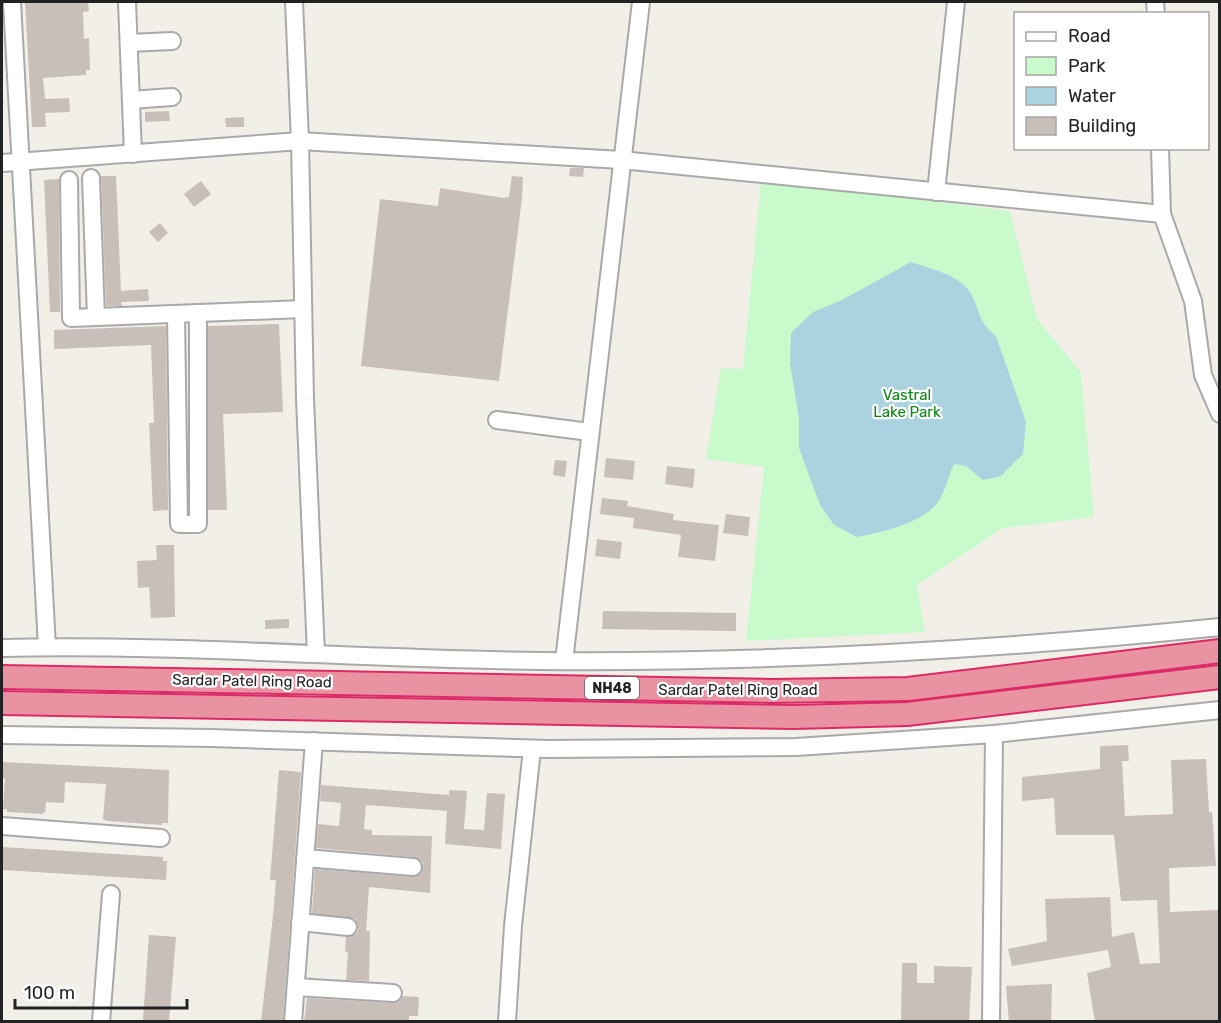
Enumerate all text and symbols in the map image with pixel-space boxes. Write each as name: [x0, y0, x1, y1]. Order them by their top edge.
legend: [1014, 12, 1209, 150]
text: Road: [1068, 25, 1111, 47]
text: Park: [1068, 55, 1106, 77]
text: Water: [1068, 85, 1116, 107]
text: Building: [1068, 115, 1136, 137]
park label: Vastral Lake Park: [873, 386, 941, 421]
street label: Sardar Patel Ring Road: [172, 671, 332, 691]
road number: NH48: [585, 677, 639, 699]
street label: Sardar Patel Ring Road: [658, 681, 818, 699]
scale bar: [15, 972, 188, 1010]
text: 100 m: [24, 982, 75, 1004]

